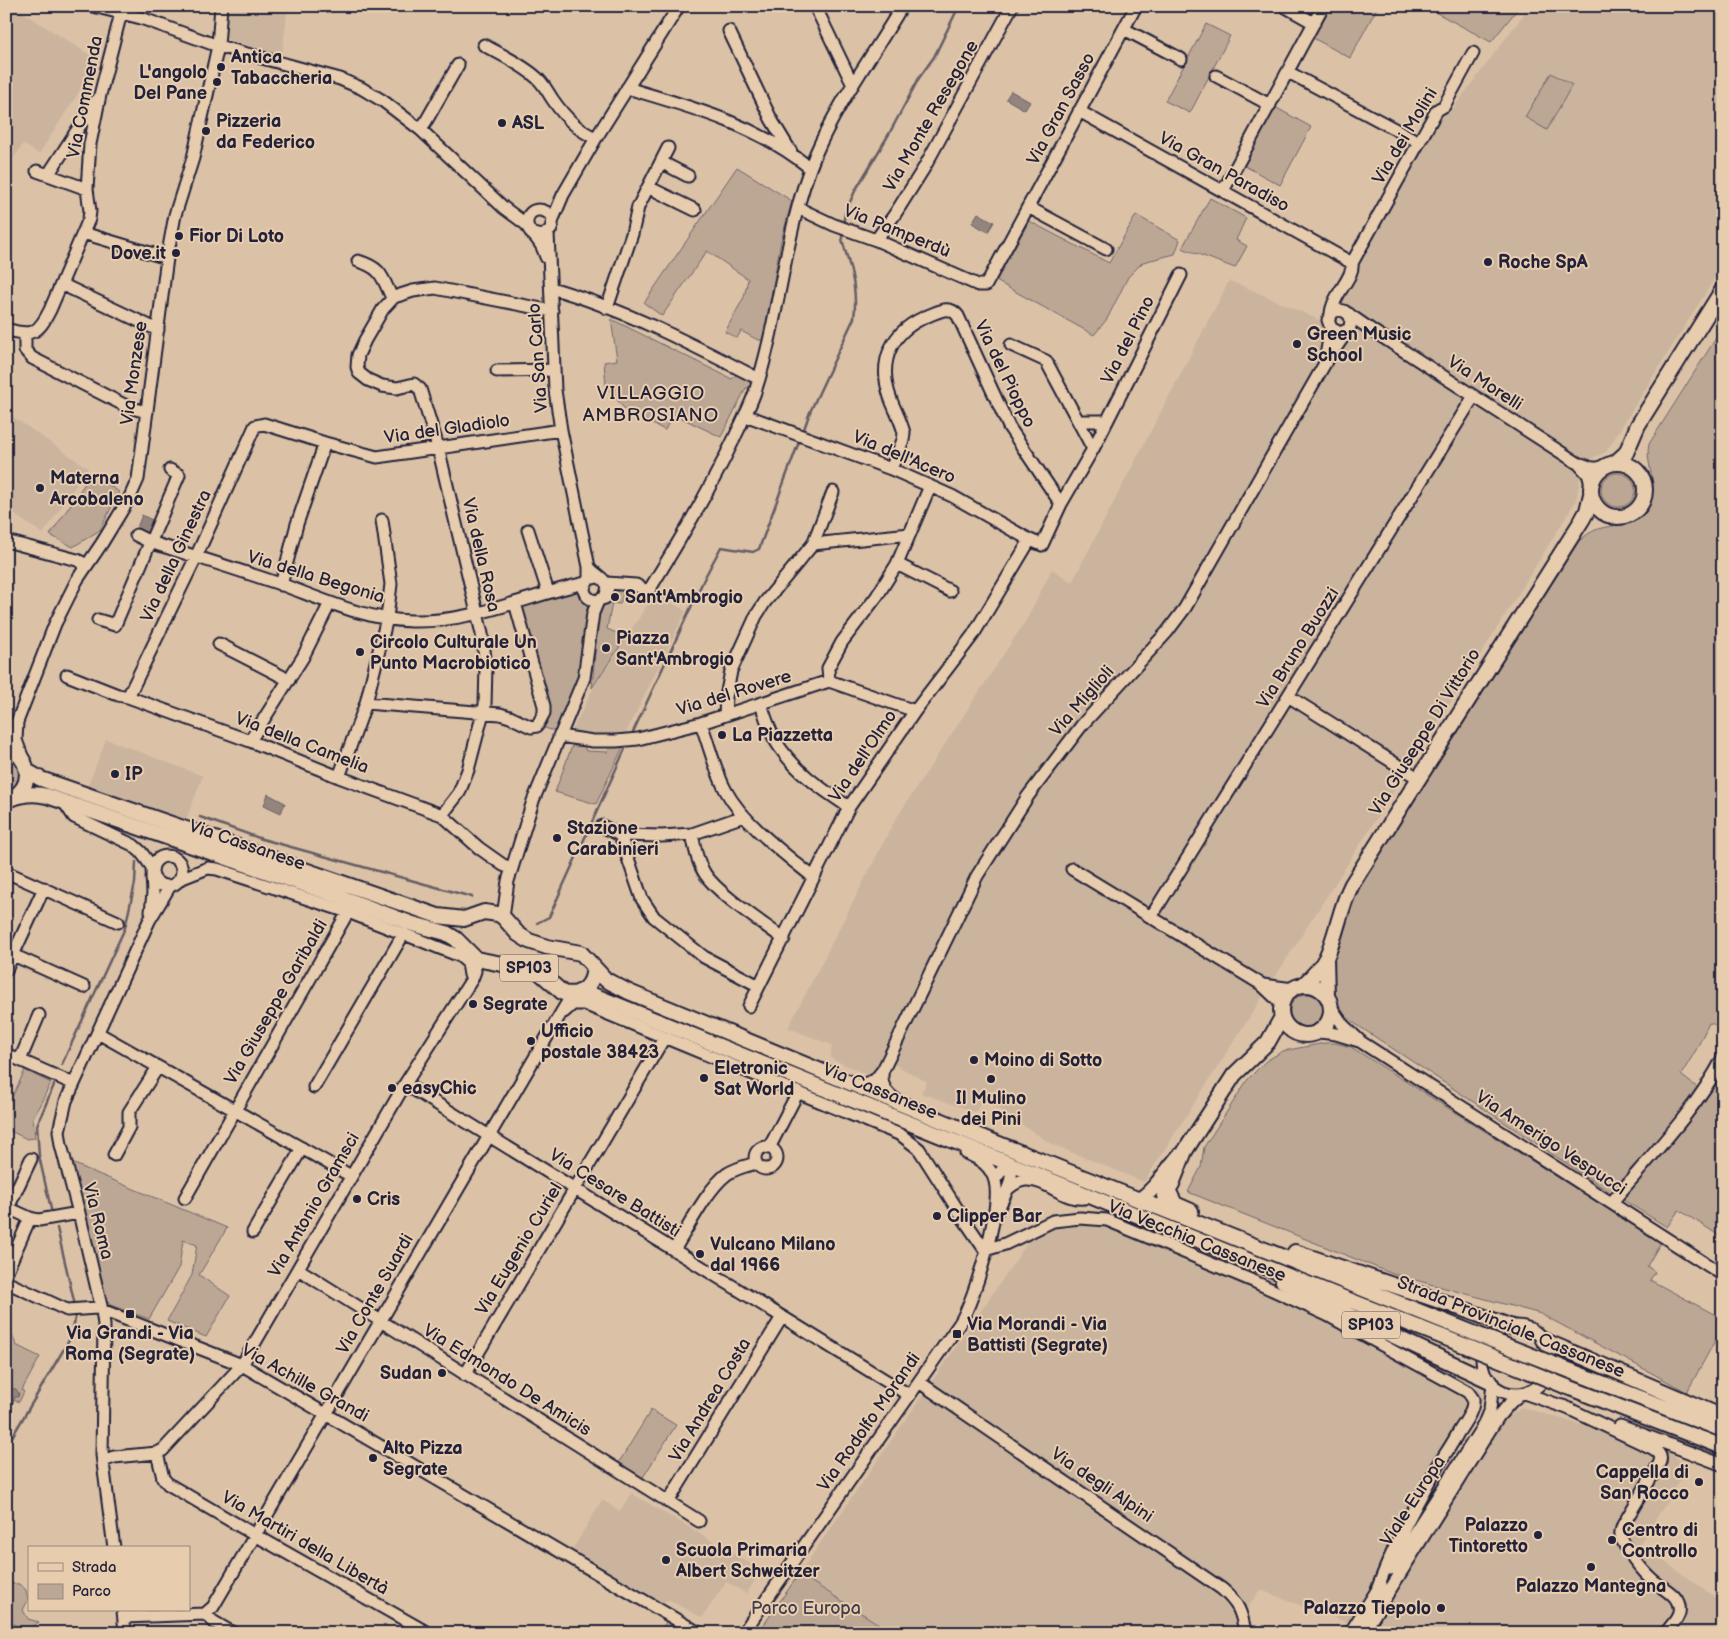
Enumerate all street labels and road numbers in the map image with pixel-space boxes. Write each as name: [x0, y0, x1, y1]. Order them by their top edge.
street label: Via Commenda: [63, 34, 107, 160]
street label: Via Monte Resegone: [879, 36, 983, 195]
street label: Via Gran Sasso: [1023, 49, 1099, 169]
street label: Via dei Molini: [1368, 84, 1442, 188]
street label: Via Gran Paradiso: [1155, 127, 1293, 217]
street label: Via Pamperdù: [840, 200, 954, 262]
street label: Via del Pino: [1097, 292, 1159, 388]
street label: Via San Carlo: [524, 303, 552, 413]
street label: Via del Pioppo: [970, 317, 1040, 431]
street label: Via Monzese: [116, 319, 152, 426]
street label: Via Morelli: [1444, 351, 1526, 415]
street label: Via del Gladiolo: [383, 410, 511, 448]
street label: Via dell'Acero: [849, 426, 959, 488]
street label: Via della Ginestra: [136, 486, 216, 626]
street label: Via della Rosa: [458, 496, 504, 614]
street label: Via della Begonia: [245, 546, 387, 608]
street label: Via Bruno Buozzi: [1252, 584, 1344, 712]
street label: Via Giuseppe Di Vittorio: [1365, 645, 1485, 819]
street label: Via Miglioli: [1045, 661, 1119, 741]
street label: Via del Rovere: [674, 665, 794, 720]
street label: Via dell'Olmo: [825, 706, 901, 806]
street label: Via della Camelia: [232, 708, 372, 778]
street label: Via Cassanese: [186, 815, 308, 875]
street label: Via Giuseppe Garibaldi: [220, 916, 332, 1088]
road number: SP103: [500, 954, 558, 981]
street label: Via Cassanese: [820, 1058, 941, 1124]
street label: Via Amerigo Vespucci: [1472, 1086, 1630, 1200]
street label: Via Antonio Gramsci: [264, 1129, 364, 1281]
street label: Via Cesare Battisti: [545, 1144, 685, 1242]
street label: Via Eugenio Curiel: [471, 1179, 567, 1319]
street label: Via Roma: [78, 1180, 118, 1262]
street label: Via Vecchia Cassanese: [1105, 1196, 1289, 1286]
street label: Via Conte Suardi: [332, 1230, 418, 1358]
street label: Strada Provinciale Cassanese: [1394, 1272, 1628, 1382]
road number: SP103: [1342, 1312, 1400, 1338]
street label: Via Edmondo De Amicis: [419, 1320, 595, 1440]
street label: Via Andrea Costa: [665, 1334, 755, 1466]
street label: Via Achille Grandi: [238, 1339, 372, 1427]
street label: Via Rodolfo Morandi: [813, 1349, 925, 1495]
street label: Via degli Alpini: [1047, 1443, 1157, 1527]
street label: Viale Europa: [1376, 1452, 1450, 1550]
street label: Via Martiri della Libertà: [218, 1487, 392, 1599]

